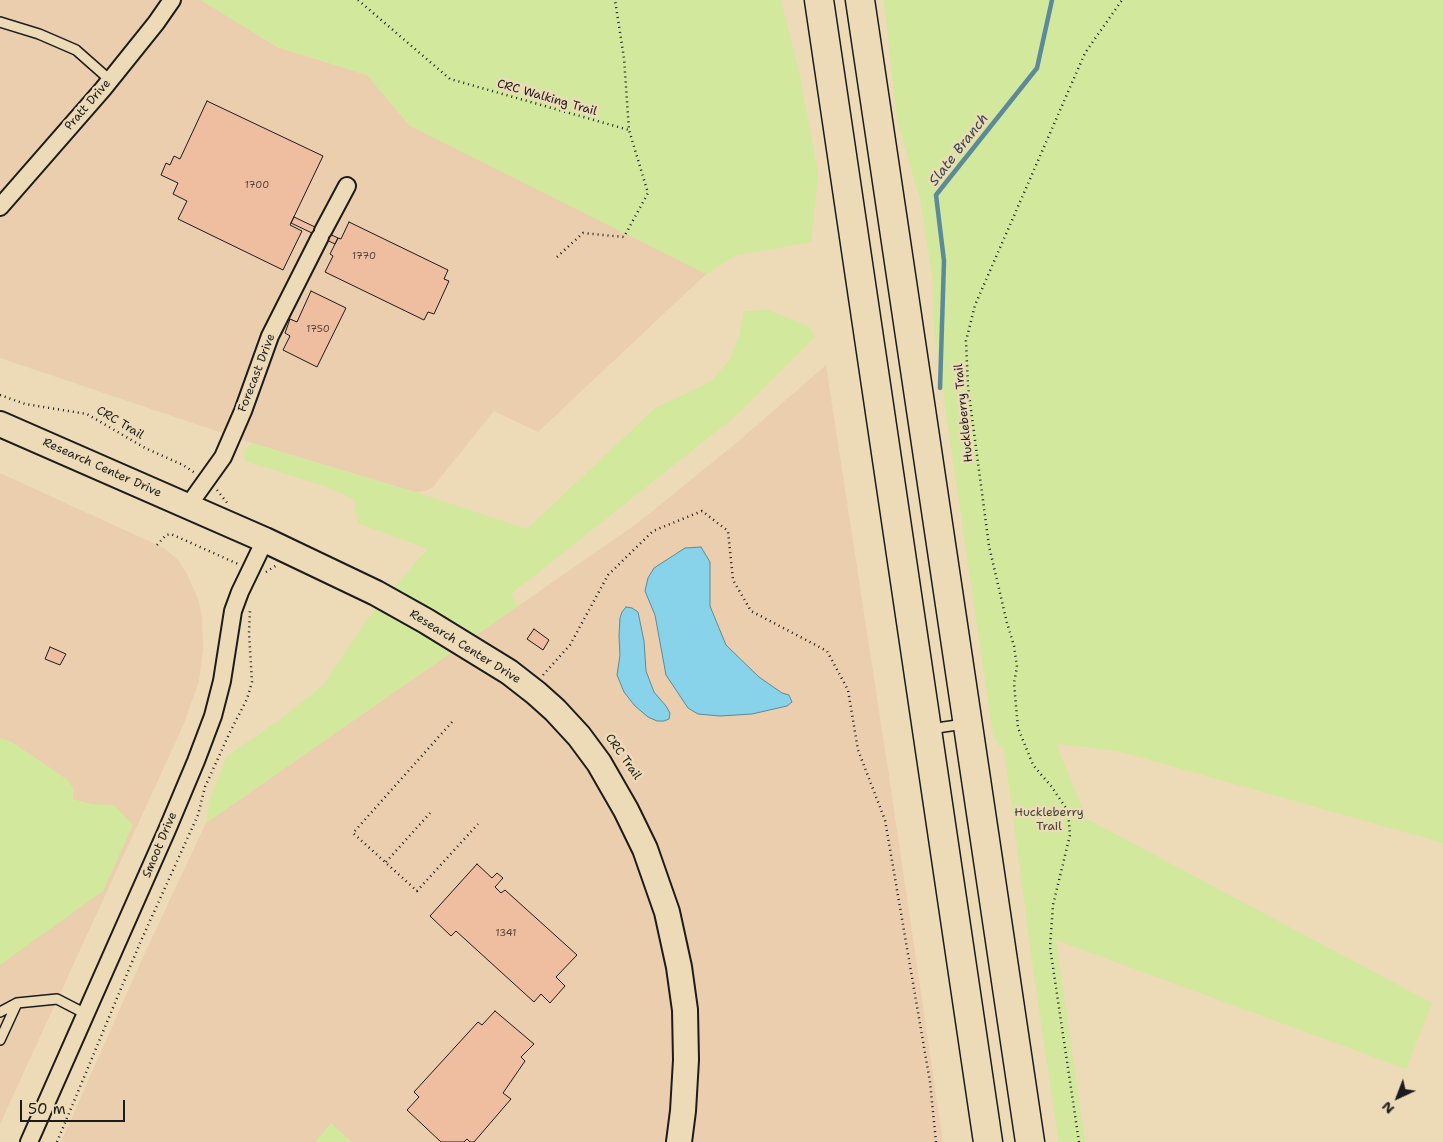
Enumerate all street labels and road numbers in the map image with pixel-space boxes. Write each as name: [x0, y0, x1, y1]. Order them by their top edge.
street label: Pratt Drive: [62, 77, 114, 133]
street label: CRC Walking Trail: [495, 77, 599, 119]
street label: Forecast Drive: [235, 332, 279, 414]
street label: Huckleberry Trail: [952, 363, 976, 463]
street label: CRC Trail: [94, 403, 146, 443]
street label: Research Center Drive: [40, 435, 164, 501]
street label: Research Center Drive: [407, 607, 523, 687]
street label: CRC Trail: [602, 731, 644, 783]
street label: Smoot Drive: [140, 810, 180, 880]

